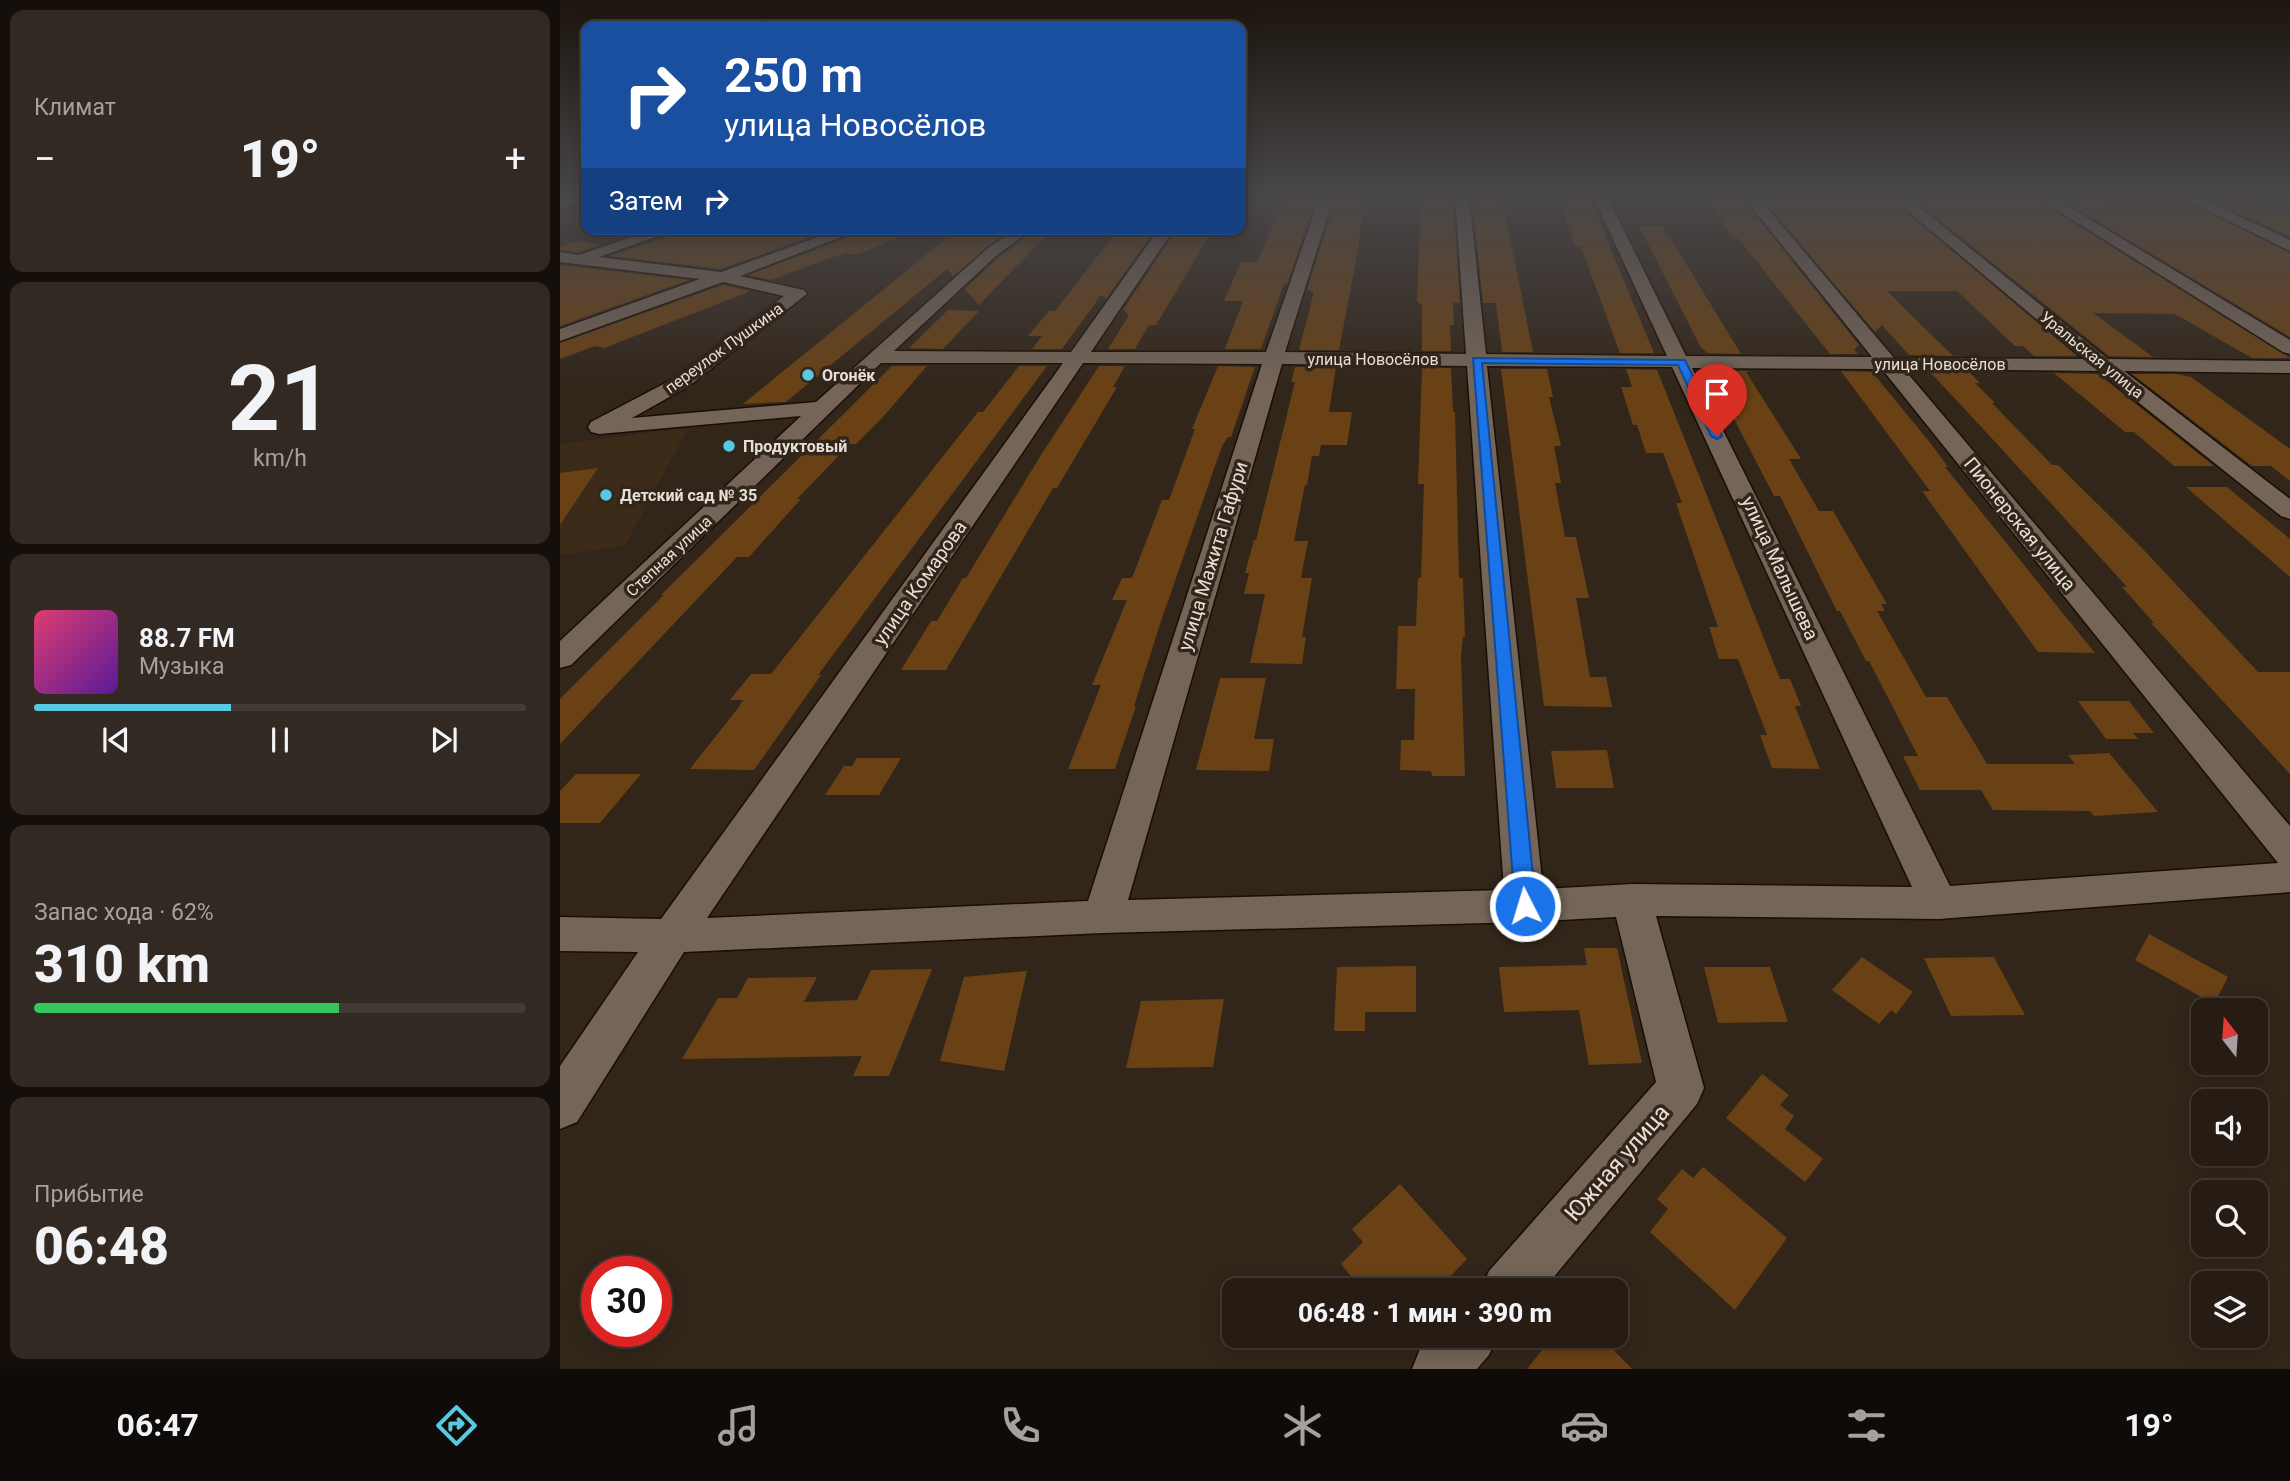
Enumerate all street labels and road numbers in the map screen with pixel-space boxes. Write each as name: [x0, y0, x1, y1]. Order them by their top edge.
street label: переулок Пушкина: [661, 299, 787, 397]
street label: Уральская улица: [2037, 308, 2147, 402]
street label: улица Новосёлов: [1307, 350, 1439, 369]
street label: улица Новосёлов: [1874, 355, 2006, 374]
street label: Пионерская улица: [1959, 453, 2081, 595]
street label: улица Мажита Гафури: [1173, 459, 1253, 653]
street label: улица Малышева: [1737, 492, 1823, 644]
street label: Степная улица: [622, 512, 716, 600]
street label: улица Комарова: [868, 516, 972, 650]
street label: Южная улица: [1559, 1099, 1675, 1227]

